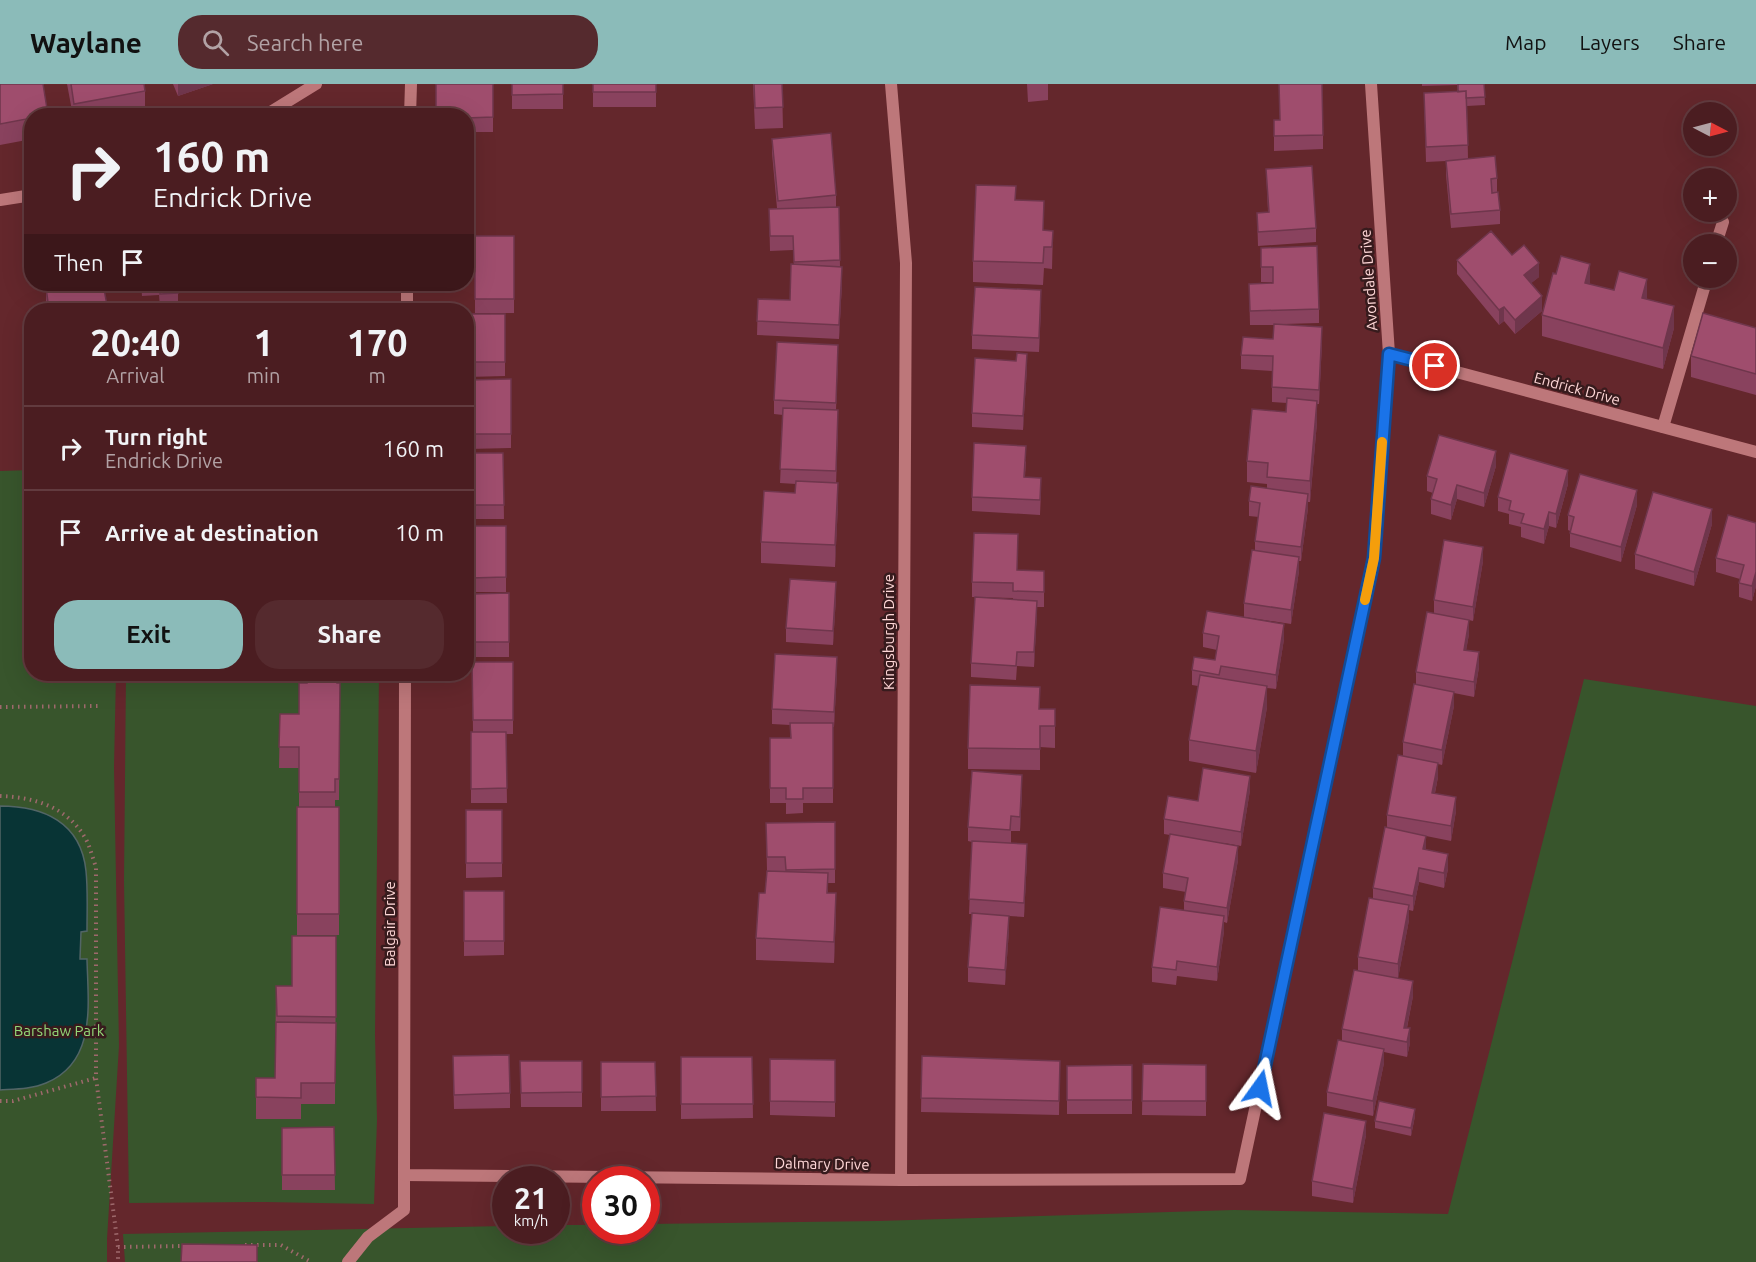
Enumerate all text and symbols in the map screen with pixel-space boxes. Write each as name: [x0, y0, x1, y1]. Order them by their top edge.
search box: [178, 15, 598, 69]
icon: search: [199, 26, 232, 59]
text: Waylane: [30, 27, 142, 58]
text: Search here: [247, 30, 363, 55]
text: Map: [1505, 30, 1546, 54]
text: Layers: [1579, 30, 1640, 54]
text: Share: [1673, 30, 1726, 54]
north arrow: [1683, 102, 1737, 156]
map controls: [1683, 102, 1737, 288]
icon: right: [54, 132, 132, 210]
text: 160 m: [153, 133, 270, 180]
button: +: [1683, 168, 1737, 222]
text: Endrick Drive: [153, 182, 312, 212]
street label: Avondale Drive: [1356, 229, 1381, 331]
button: −: [1683, 234, 1737, 288]
icon: arrive: [116, 246, 149, 279]
text: Then: [54, 250, 104, 275]
text: 20:40: [90, 322, 180, 363]
text: 1: [253, 322, 274, 363]
text: 170: [347, 322, 408, 363]
pin: [1409, 340, 1460, 391]
icon: arrive: [1418, 349, 1451, 382]
text: Arrival: [106, 364, 165, 387]
text: min: [247, 364, 280, 387]
text: m: [369, 364, 386, 387]
street label: Endrick Drive: [1532, 369, 1622, 408]
text: Turn right: [105, 424, 207, 449]
icon: right: [54, 432, 87, 465]
text: 160 m: [383, 436, 444, 461]
text: Endrick Drive: [105, 449, 223, 472]
icon: arrive: [54, 516, 87, 549]
text: Arrive at destination: [105, 520, 319, 545]
text: 10 m: [395, 520, 444, 545]
street label: Kingsburgh Drive: [880, 574, 897, 690]
button: Exit: [54, 600, 243, 669]
button: Share: [255, 600, 444, 669]
street label: Balgair Drive: [381, 881, 398, 967]
park label: Barshaw Park: [14, 1022, 105, 1039]
position arrow: [1228, 1056, 1292, 1120]
street label: Dalmary Drive: [774, 1154, 870, 1173]
speed limit sign: 30: [582, 1166, 660, 1244]
text: 21: [514, 1181, 548, 1215]
text: km/h: [514, 1212, 548, 1229]

